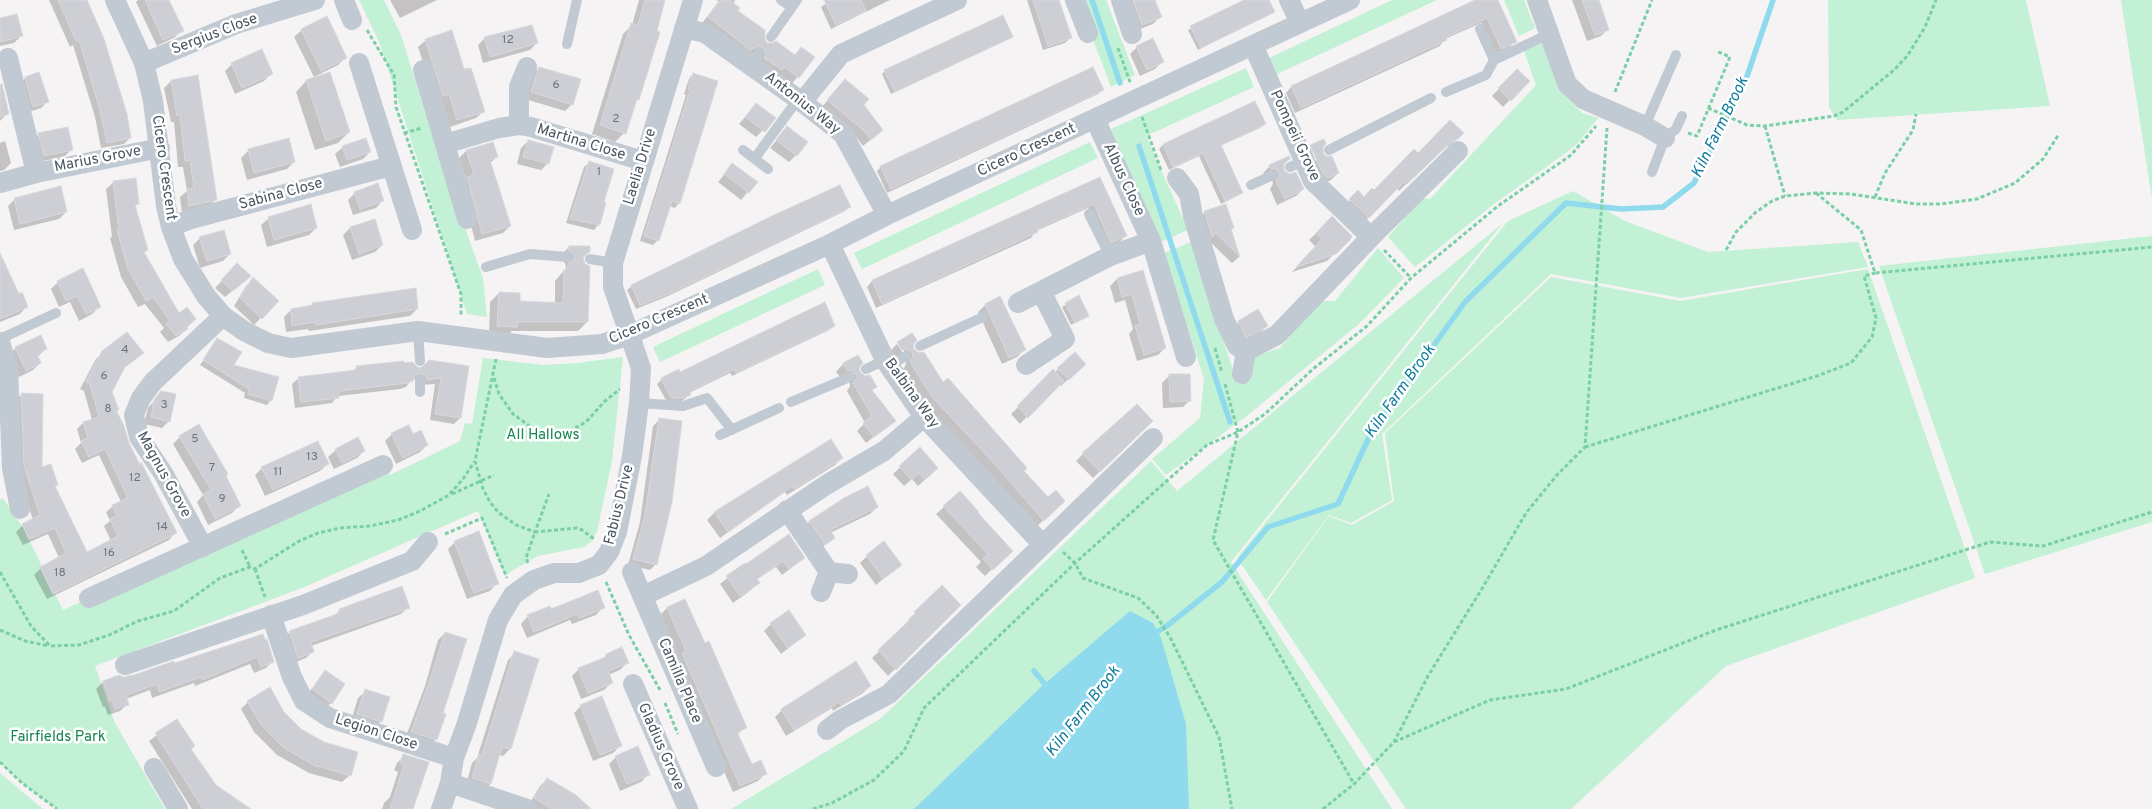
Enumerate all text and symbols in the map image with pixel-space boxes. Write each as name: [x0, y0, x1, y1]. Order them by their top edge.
street label: Sergius Close: [170, 10, 260, 60]
house number: 12: [502, 34, 514, 48]
street label: Antonius Way: [760, 69, 844, 139]
water label: Kiln Farm Brook: [1688, 74, 1754, 182]
house number: 6: [552, 79, 560, 93]
street label: Pompeii Grove: [1265, 88, 1323, 184]
house number: 2: [612, 113, 620, 127]
street label: Cicero Crescent: [147, 114, 179, 222]
street label: Cicero Crescent: [975, 120, 1079, 182]
street label: Martina Close: [535, 121, 627, 165]
street label: Laelia Drive: [621, 126, 661, 208]
street label: Albus Close: [1098, 141, 1148, 219]
street label: Marius Grove: [53, 143, 143, 177]
house number: 1: [597, 166, 601, 180]
street label: Sabina Close: [237, 175, 325, 215]
street label: Cicero Crescent: [607, 291, 711, 349]
water label: Kiln Farm Brook: [1362, 342, 1440, 442]
house number: 4: [121, 344, 129, 358]
street label: Balbina Way: [880, 356, 942, 432]
house number: 6: [100, 370, 108, 384]
house number: 3: [160, 399, 168, 413]
house number: 8: [104, 403, 112, 417]
park label: All Hallows: [506, 427, 580, 445]
street label: Magnus Grove: [132, 429, 194, 521]
house number: 5: [191, 433, 199, 447]
house number: 13: [306, 451, 318, 465]
house number: 7: [209, 462, 215, 476]
street label: Fabius Drive: [601, 463, 639, 547]
house number: 11: [274, 466, 282, 480]
house number: 12: [129, 472, 141, 486]
house number: 9: [218, 493, 226, 507]
house number: 14: [156, 521, 168, 535]
house number: 16: [103, 547, 115, 561]
house number: 18: [54, 567, 66, 581]
street label: Camilla Place: [653, 636, 705, 726]
water label: Kiln Farm Brook: [1043, 663, 1125, 761]
street label: Gladius Grove: [633, 701, 687, 793]
street label: Legion Close: [332, 711, 420, 755]
park label: Fairfields Park: [10, 729, 106, 747]

